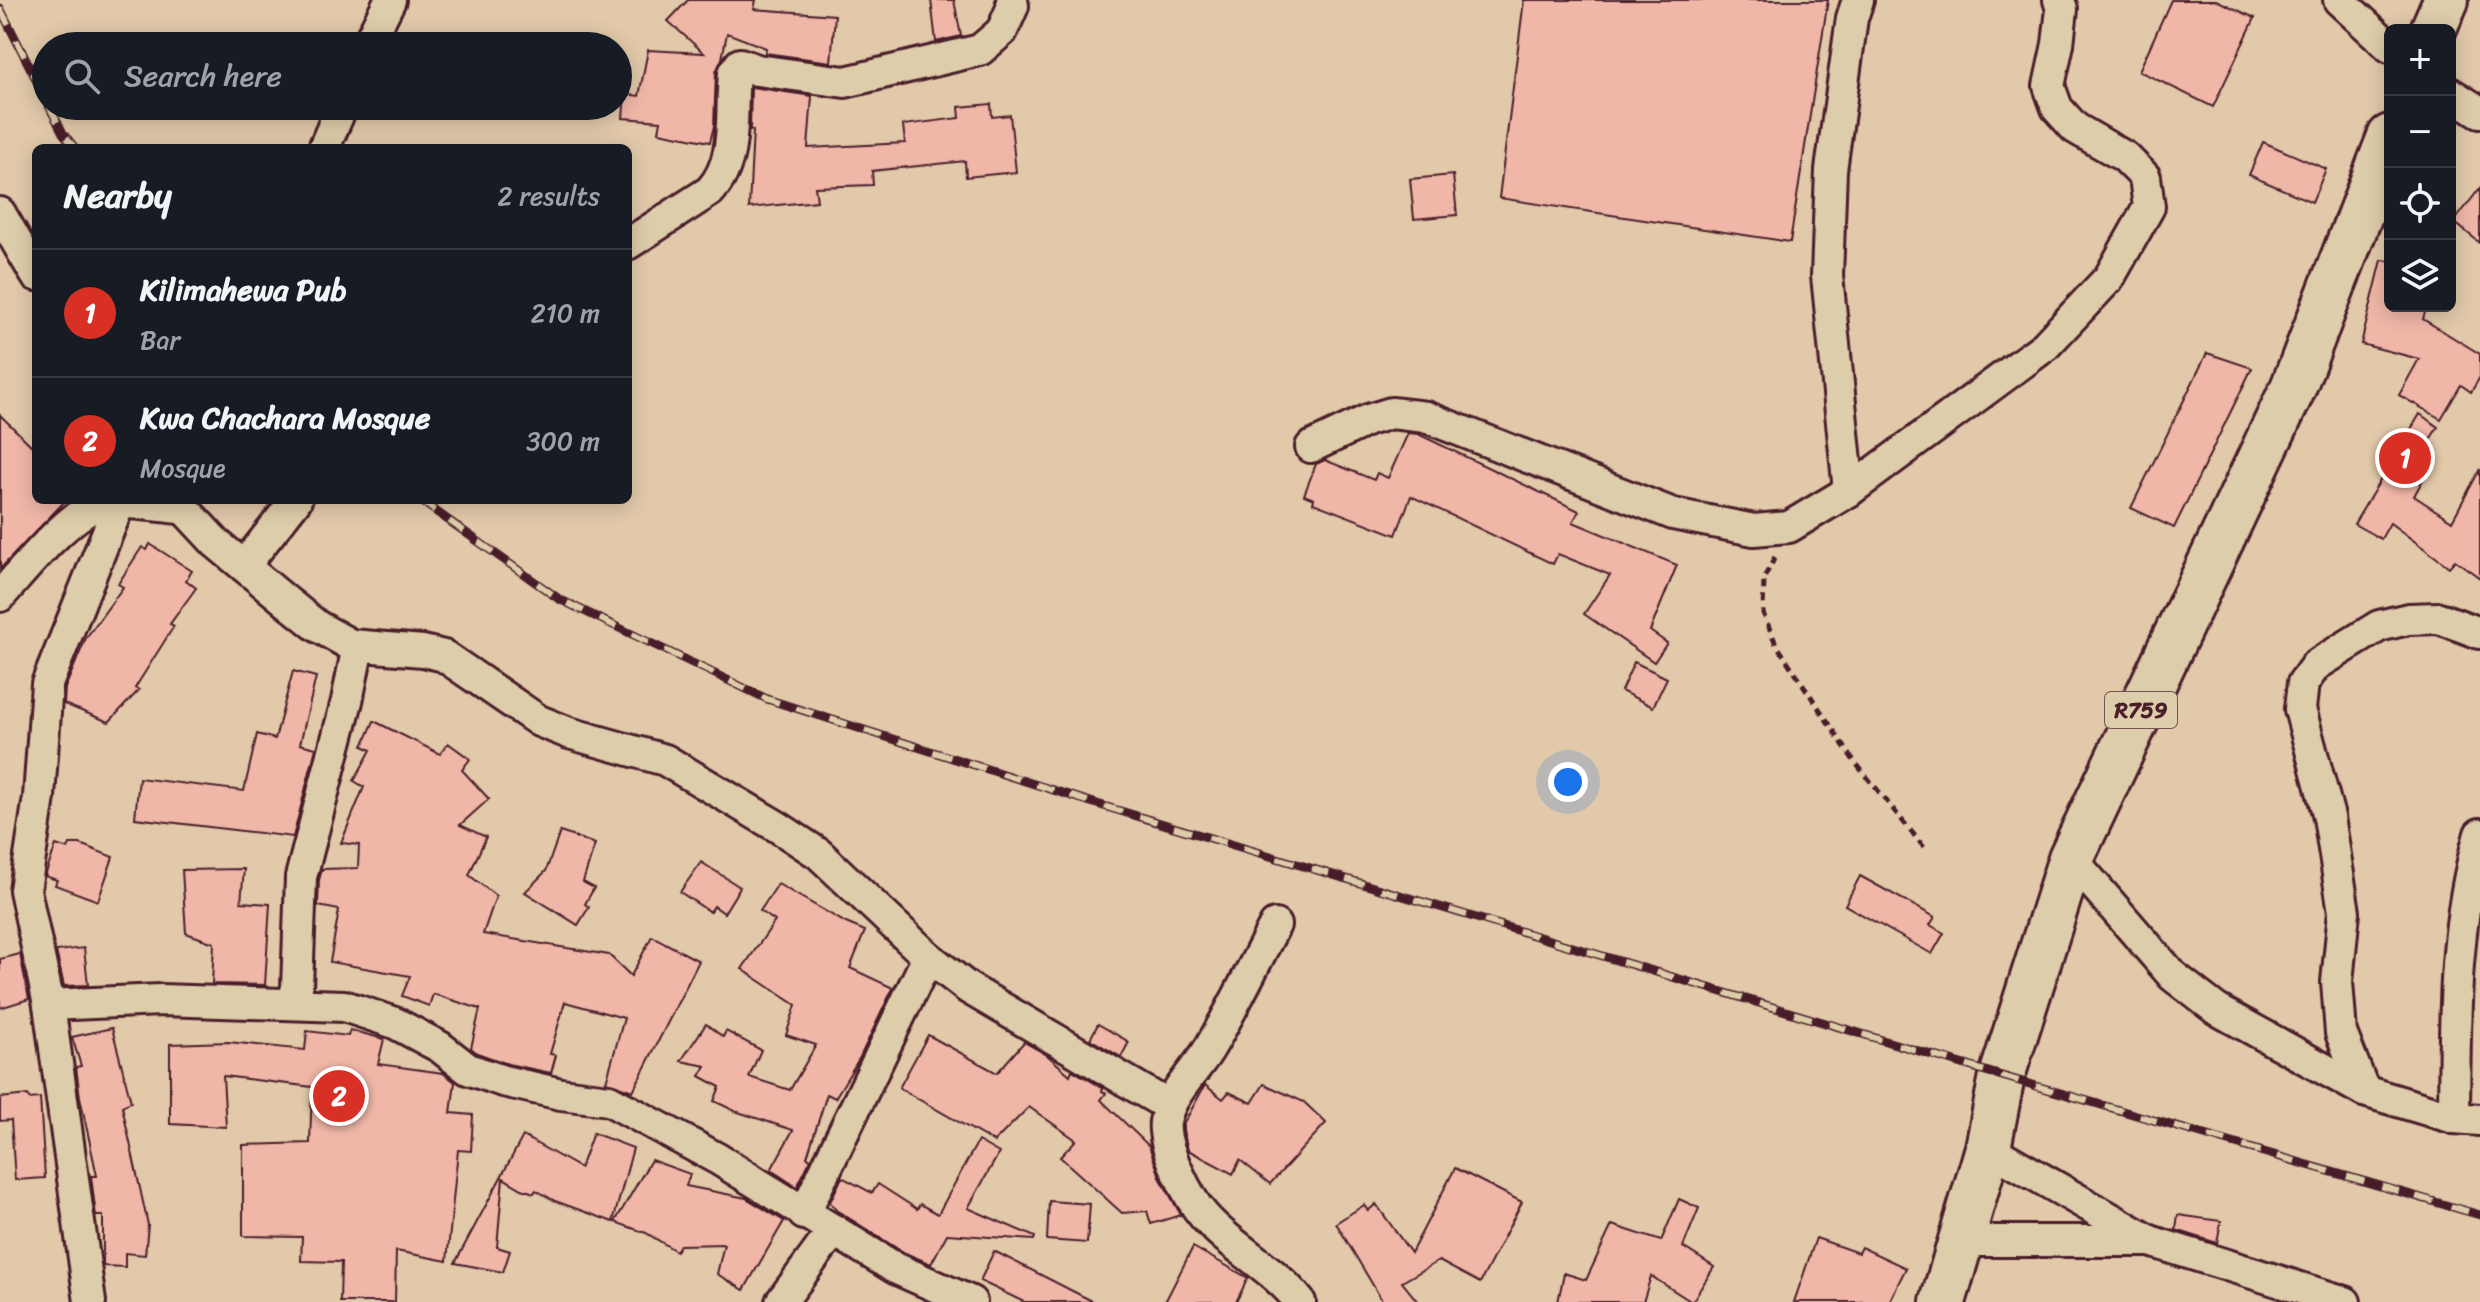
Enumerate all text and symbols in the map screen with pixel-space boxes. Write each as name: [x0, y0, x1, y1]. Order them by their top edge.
map controls: [2384, 24, 2456, 312]
button: +: [2384, 24, 2456, 96]
search box: [32, 32, 632, 120]
text: Search here: [124, 49, 282, 103]
icon: search: [60, 54, 104, 98]
button: −: [2384, 96, 2456, 168]
text: Nearby: [64, 166, 172, 226]
button: locate: [2384, 168, 2456, 240]
text: 2 results: [498, 173, 600, 219]
button: layers: [2384, 240, 2456, 312]
text: Kilimahewa Pub: [140, 263, 347, 317]
text: 1: [84, 290, 96, 336]
text: 210 m: [531, 290, 600, 336]
text: Bar: [140, 317, 180, 363]
text: Kwa Chachara Mosque: [140, 391, 430, 445]
text: 2: [82, 418, 98, 464]
text: 300 m: [526, 418, 600, 464]
pin: 1: [2379, 428, 2431, 488]
text: Mosque: [140, 445, 226, 491]
road number: R759: [2105, 692, 2177, 728]
your location: [1548, 762, 1588, 802]
pin: 2: [313, 1066, 365, 1126]

